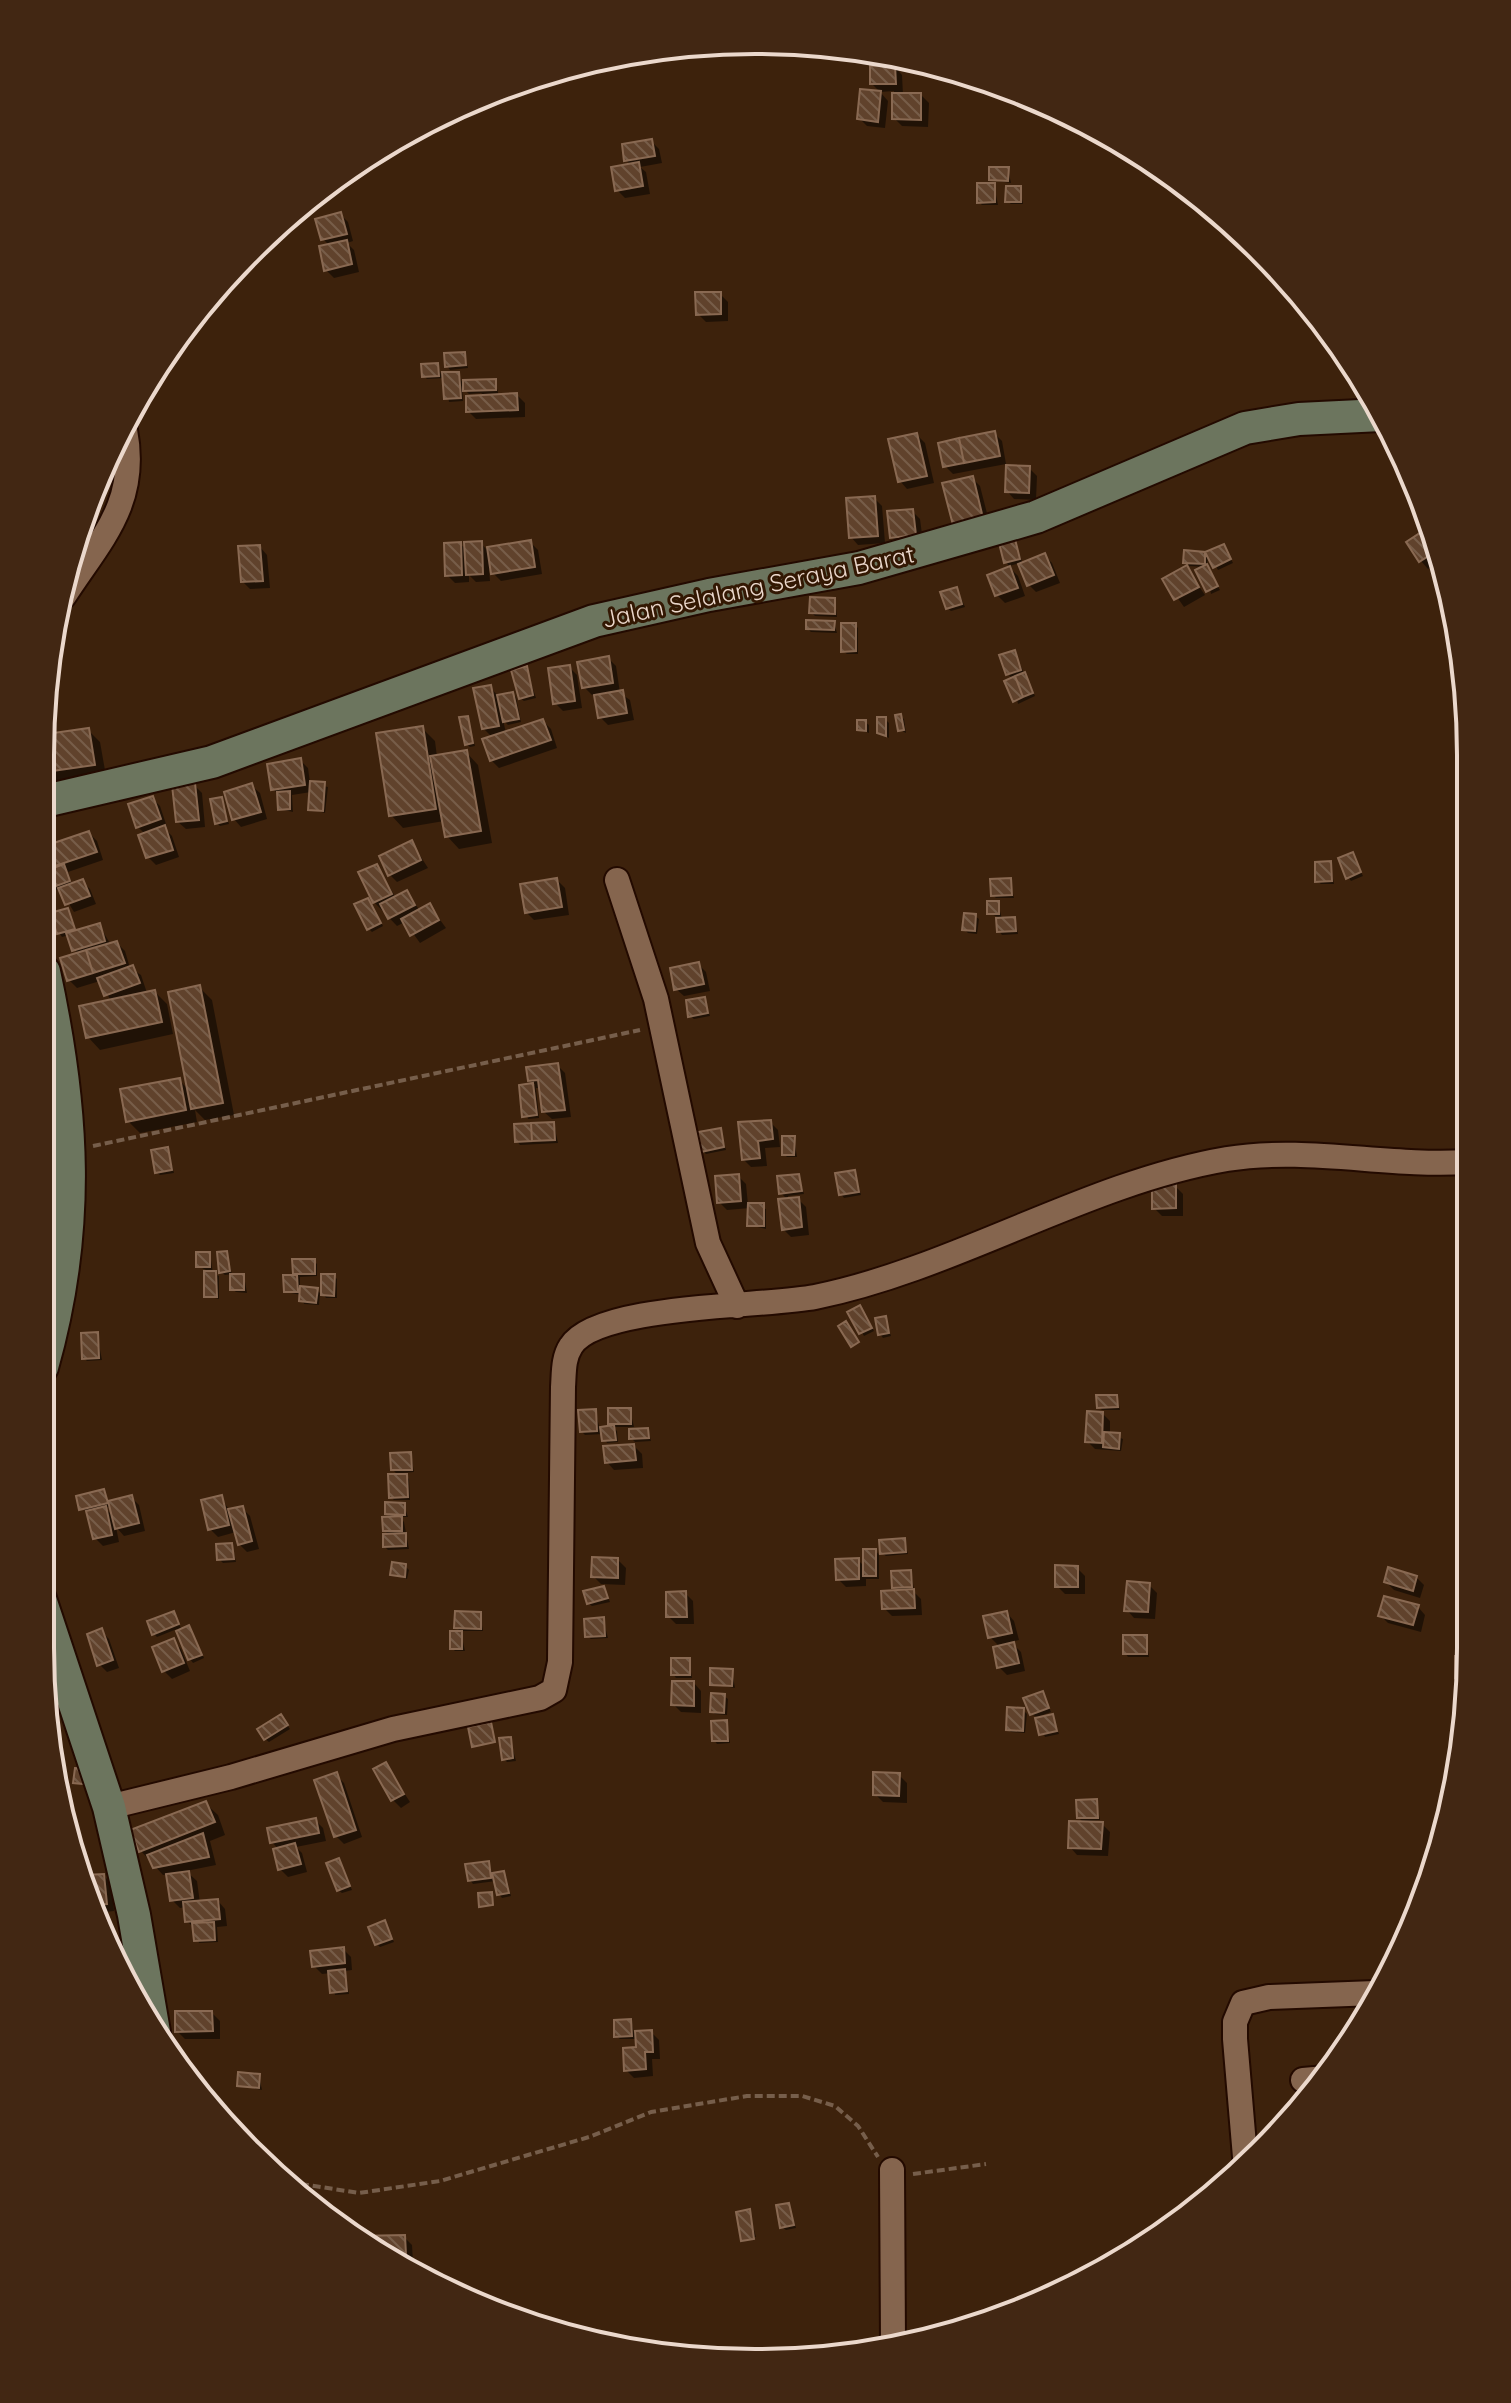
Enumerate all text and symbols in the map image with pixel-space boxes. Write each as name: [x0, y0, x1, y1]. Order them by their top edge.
street label: Jalan Selalang Seraya Barat: [599, 538, 917, 634]

